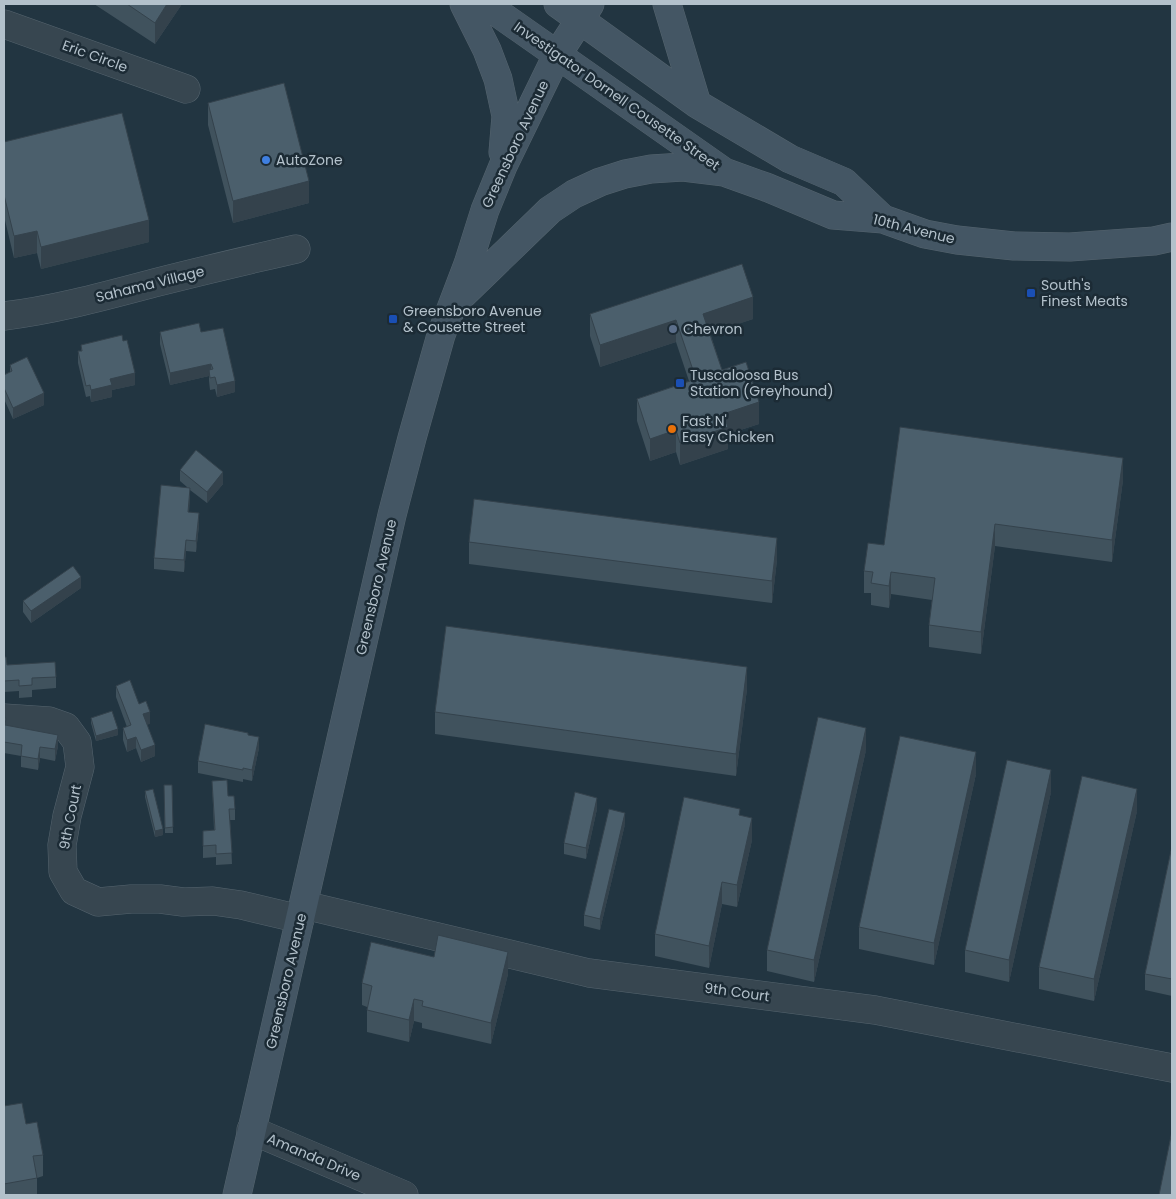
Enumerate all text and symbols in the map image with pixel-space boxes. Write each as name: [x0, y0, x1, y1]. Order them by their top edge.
street label: Investigator Dornell Cousette Street: [510, 17, 724, 175]
street label: Eric Circle: [60, 35, 131, 77]
street label: Greensboro Avenue: [477, 77, 553, 211]
place label: AutoZone: [276, 150, 343, 170]
marker: AutoZone: [260, 154, 272, 166]
street label: 10th Avenue: [871, 209, 957, 249]
street label: Sahama Village: [94, 261, 207, 307]
place label: South's Finest Meats: [1041, 275, 1128, 311]
marker: South's Finest Meats: [1025, 287, 1037, 299]
place label: Greensboro Avenue & Cousette Street: [403, 301, 542, 337]
marker: Greensboro Avenue & Cousette Street: [387, 313, 399, 325]
place label: Chevron: [683, 319, 742, 339]
marker: Chevron: [667, 323, 679, 335]
place label: Tuscaloosa Bus Station (Greyhound): [690, 365, 834, 401]
marker: Tuscaloosa Bus Station (Greyhound): [674, 377, 686, 389]
place label: Fast N' Easy Chicken: [682, 411, 774, 447]
marker: Fast N' Easy Chicken: [666, 423, 678, 435]
street label: Greensboro Avenue: [351, 517, 401, 657]
street label: 9th Court: [54, 783, 86, 851]
street label: Greensboro Avenue: [261, 911, 311, 1051]
street label: 9th Court: [703, 978, 771, 1006]
street label: Amanda Drive: [264, 1128, 364, 1186]

